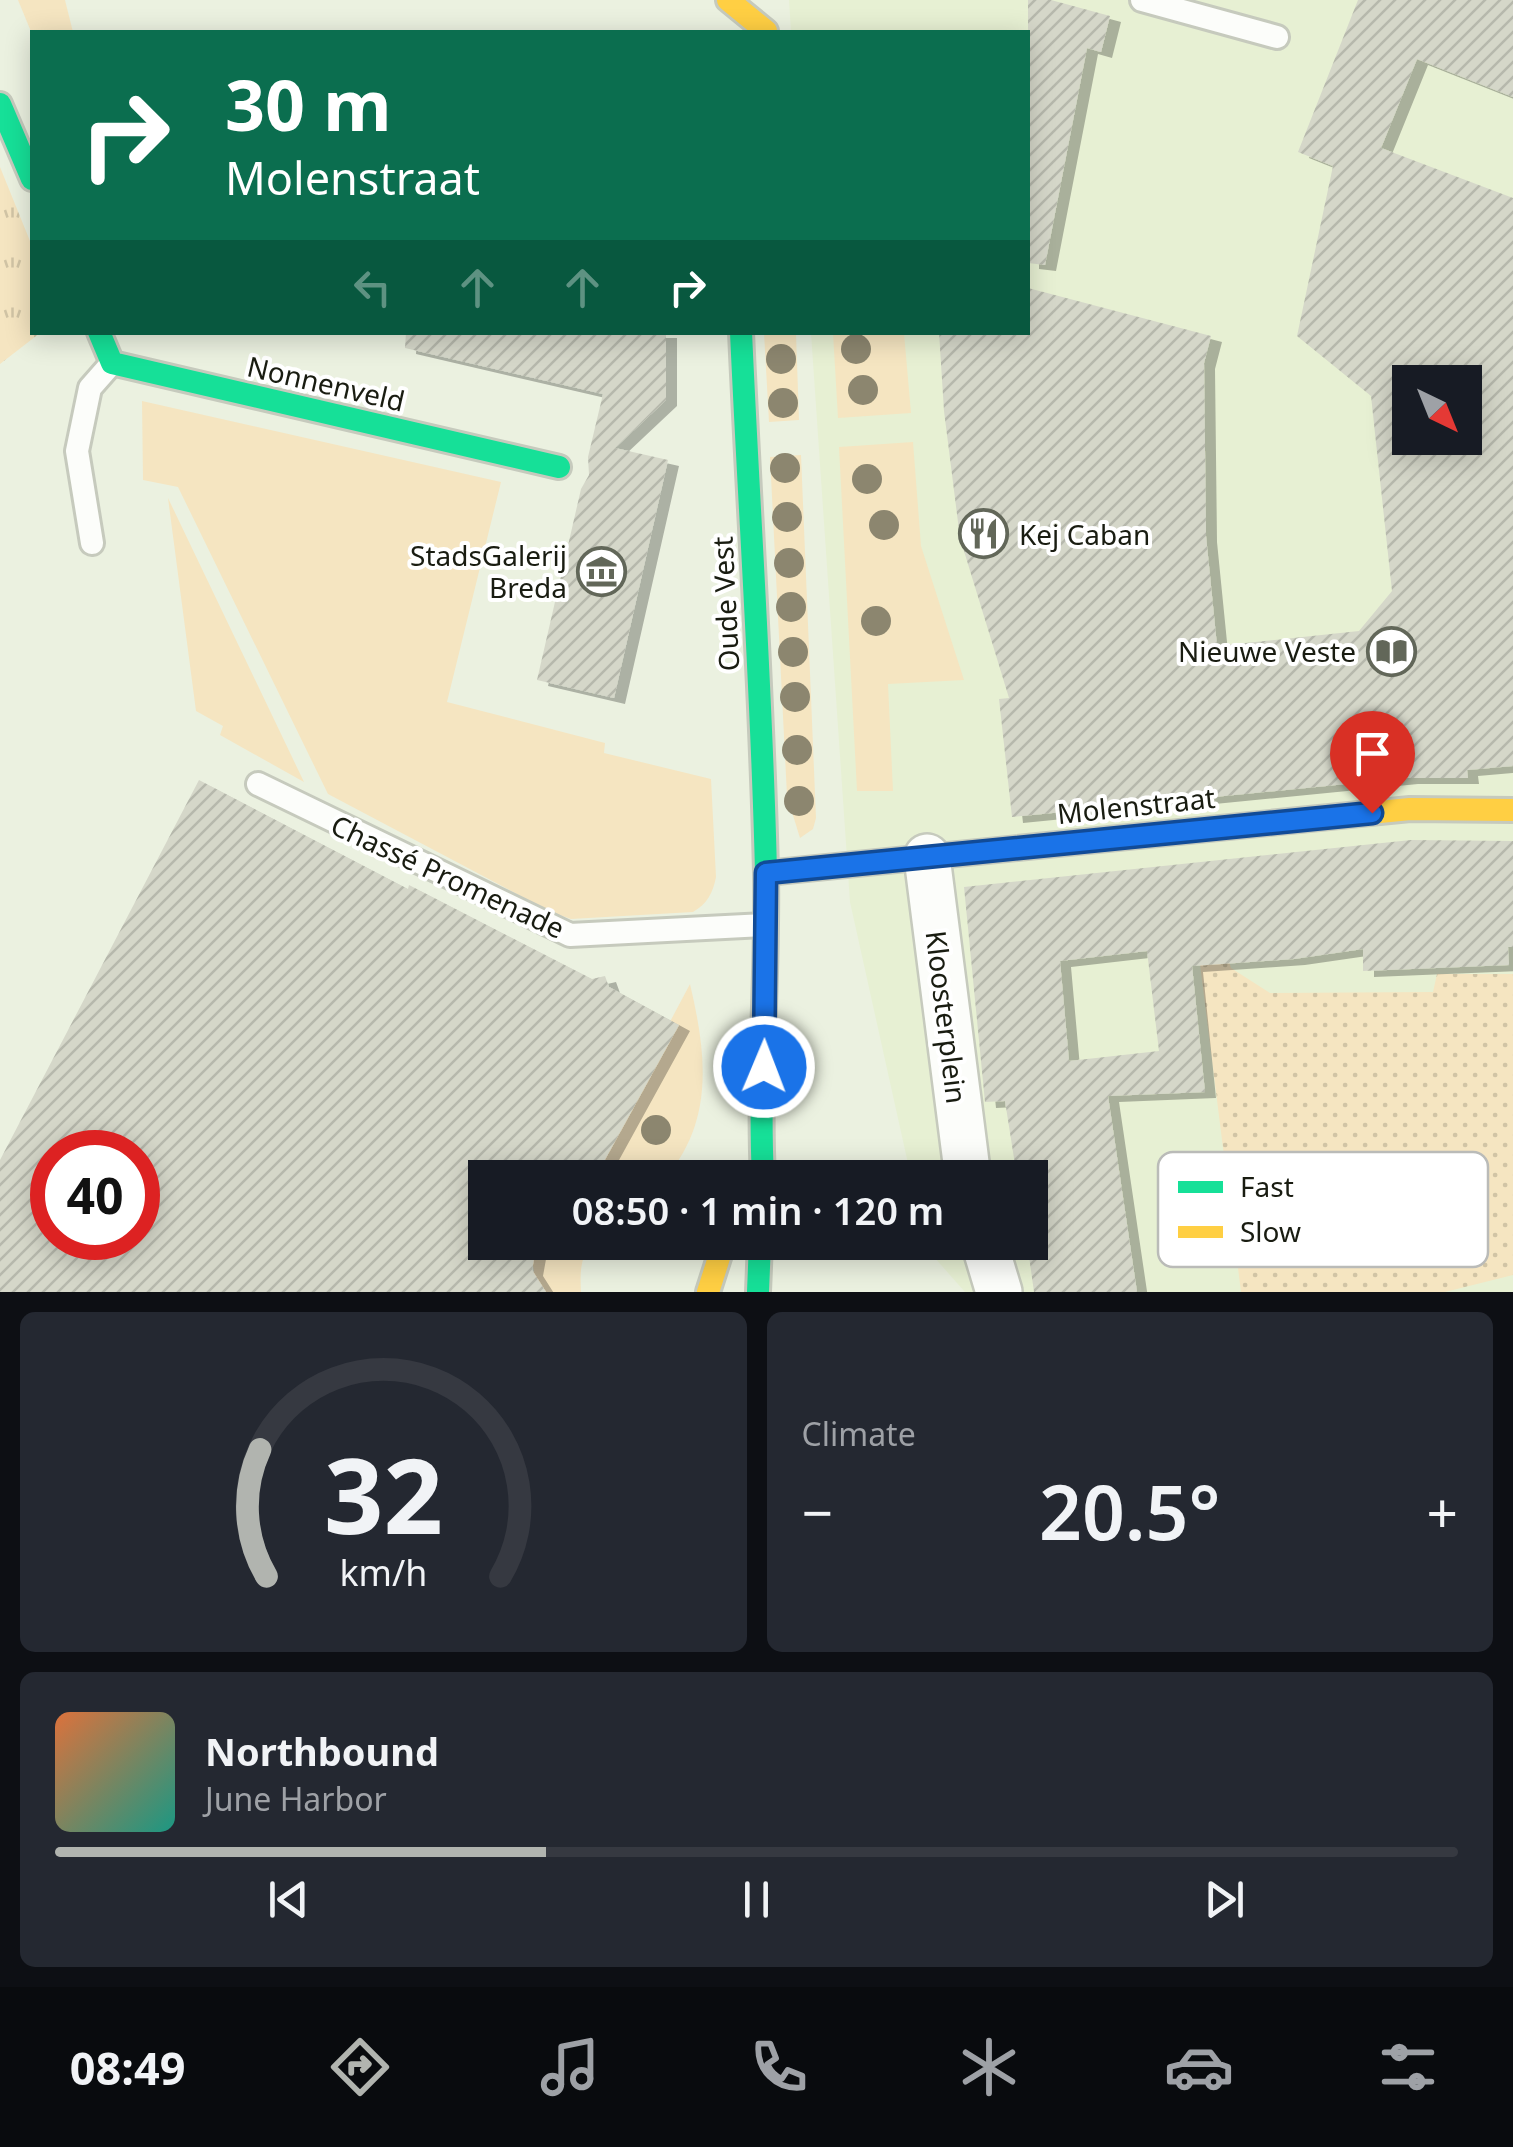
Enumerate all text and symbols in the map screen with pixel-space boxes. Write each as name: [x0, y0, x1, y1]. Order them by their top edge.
text: 30 m: [225, 56, 392, 152]
icon: right: [60, 70, 190, 200]
text: Molenstraat: [225, 147, 480, 208]
icon: left: [345, 260, 400, 315]
icon: ahead: [450, 260, 505, 315]
icon: ahead: [555, 260, 610, 315]
icon: right: [660, 260, 715, 315]
street label: Nonnenveld: [244, 346, 408, 420]
north arrow: [1392, 365, 1482, 455]
map controls: [1392, 365, 1482, 455]
restaurant icon: Kej Caban: [958, 508, 1010, 560]
place label: Kej Caban: [1019, 515, 1150, 553]
place label: StadsGalerij Breda: [410, 536, 567, 606]
street label: Oude Vest: [702, 536, 748, 672]
museum icon: StadsGalerij Breda: [576, 545, 628, 597]
library icon: Nieuwe Veste: [1365, 625, 1417, 677]
place label: Nieuwe Veste: [1178, 632, 1356, 670]
pin: [1330, 711, 1415, 814]
icon: arrive: [1345, 726, 1400, 781]
street label: Molenstraat: [1055, 778, 1217, 832]
street label: Chassé Promenade: [325, 805, 571, 947]
street label: Kloosterplein: [918, 928, 976, 1106]
position arrow: [712, 1015, 816, 1119]
speed limit sign: 40: [30, 1130, 160, 1260]
legend: [1158, 1152, 1488, 1267]
text: Fast: [1240, 1167, 1294, 1205]
text: 08:50 · 1 min · 120 m: [572, 1184, 944, 1236]
text: Slow: [1240, 1212, 1301, 1250]
text: Climate: [802, 1412, 916, 1455]
text: 32: [324, 1423, 443, 1564]
text: 20.5°: [1039, 1460, 1220, 1562]
text: −: [802, 1474, 833, 1549]
text: +: [1427, 1474, 1458, 1549]
text: km/h: [339, 1548, 427, 1596]
text: Northbound: [205, 1725, 439, 1777]
text: June Harbor: [205, 1777, 387, 1820]
icon: previous: [261, 1872, 316, 1927]
icon: pause: [729, 1872, 784, 1927]
icon: next: [1197, 1872, 1252, 1927]
icon: directions: [325, 2032, 395, 2102]
icon: music: [535, 2032, 605, 2102]
icon: phone: [744, 2032, 814, 2102]
icon: climate: [954, 2032, 1024, 2102]
icon: car: [1164, 2032, 1234, 2102]
icon: filters: [1373, 2032, 1443, 2102]
text: 08:49: [70, 2037, 185, 2098]

